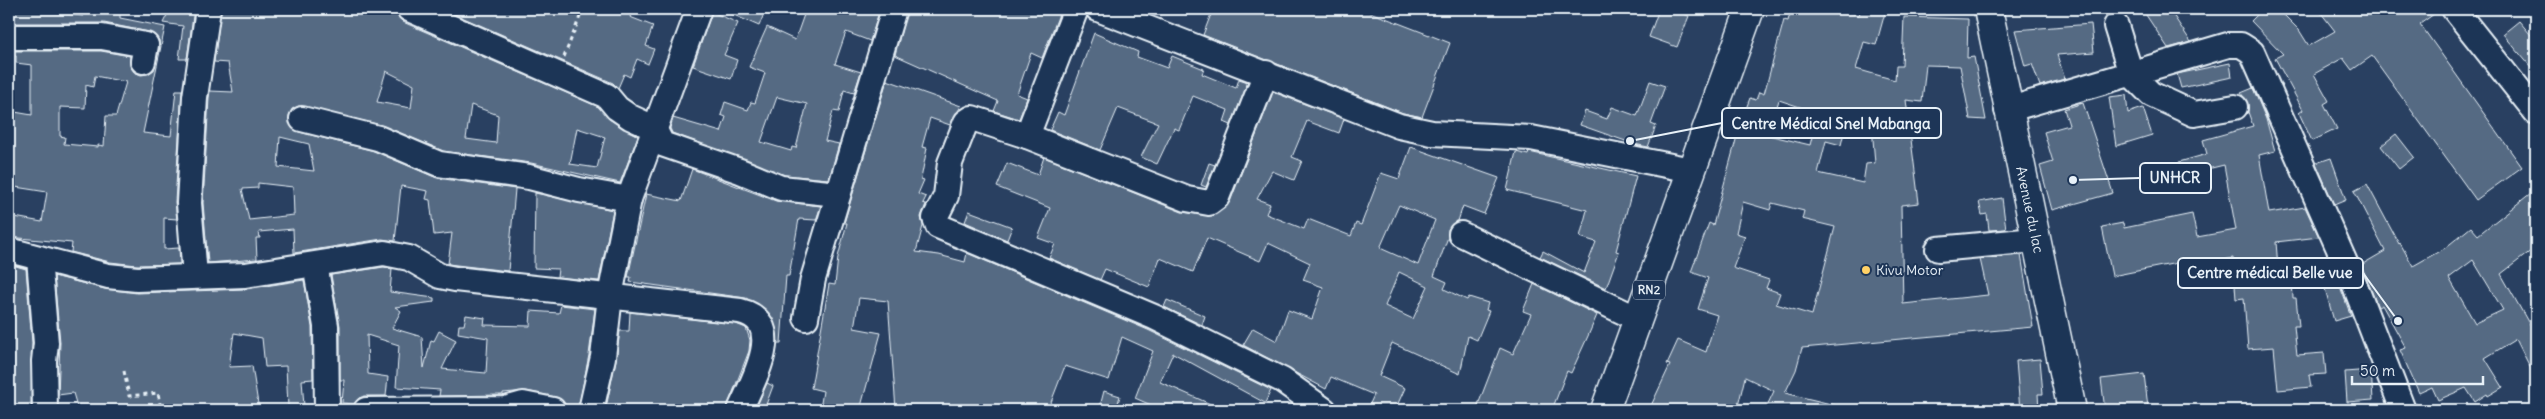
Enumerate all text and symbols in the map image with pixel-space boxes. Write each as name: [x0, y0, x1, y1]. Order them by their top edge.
callout: Centre Médical Snel Mabanga: [1722, 108, 1941, 138]
text: Centre Médical Snel Mabanga: [1732, 114, 1931, 134]
callout: UNHCR: [2140, 163, 2211, 193]
street label: Avenue du lac: [2012, 165, 2048, 255]
text: UNHCR: [2150, 168, 2201, 187]
callout: Centre médical Belle vue: [2178, 258, 2363, 288]
place label: Kivu Motor: [1876, 261, 1944, 279]
text: Centre médical Belle vue: [2187, 263, 2353, 282]
marker: Kivu Motor: [1860, 264, 1872, 276]
road number: RN2: [1633, 280, 1665, 300]
scale bar: [2352, 354, 2484, 386]
text: 50 m: [2360, 361, 2395, 380]

